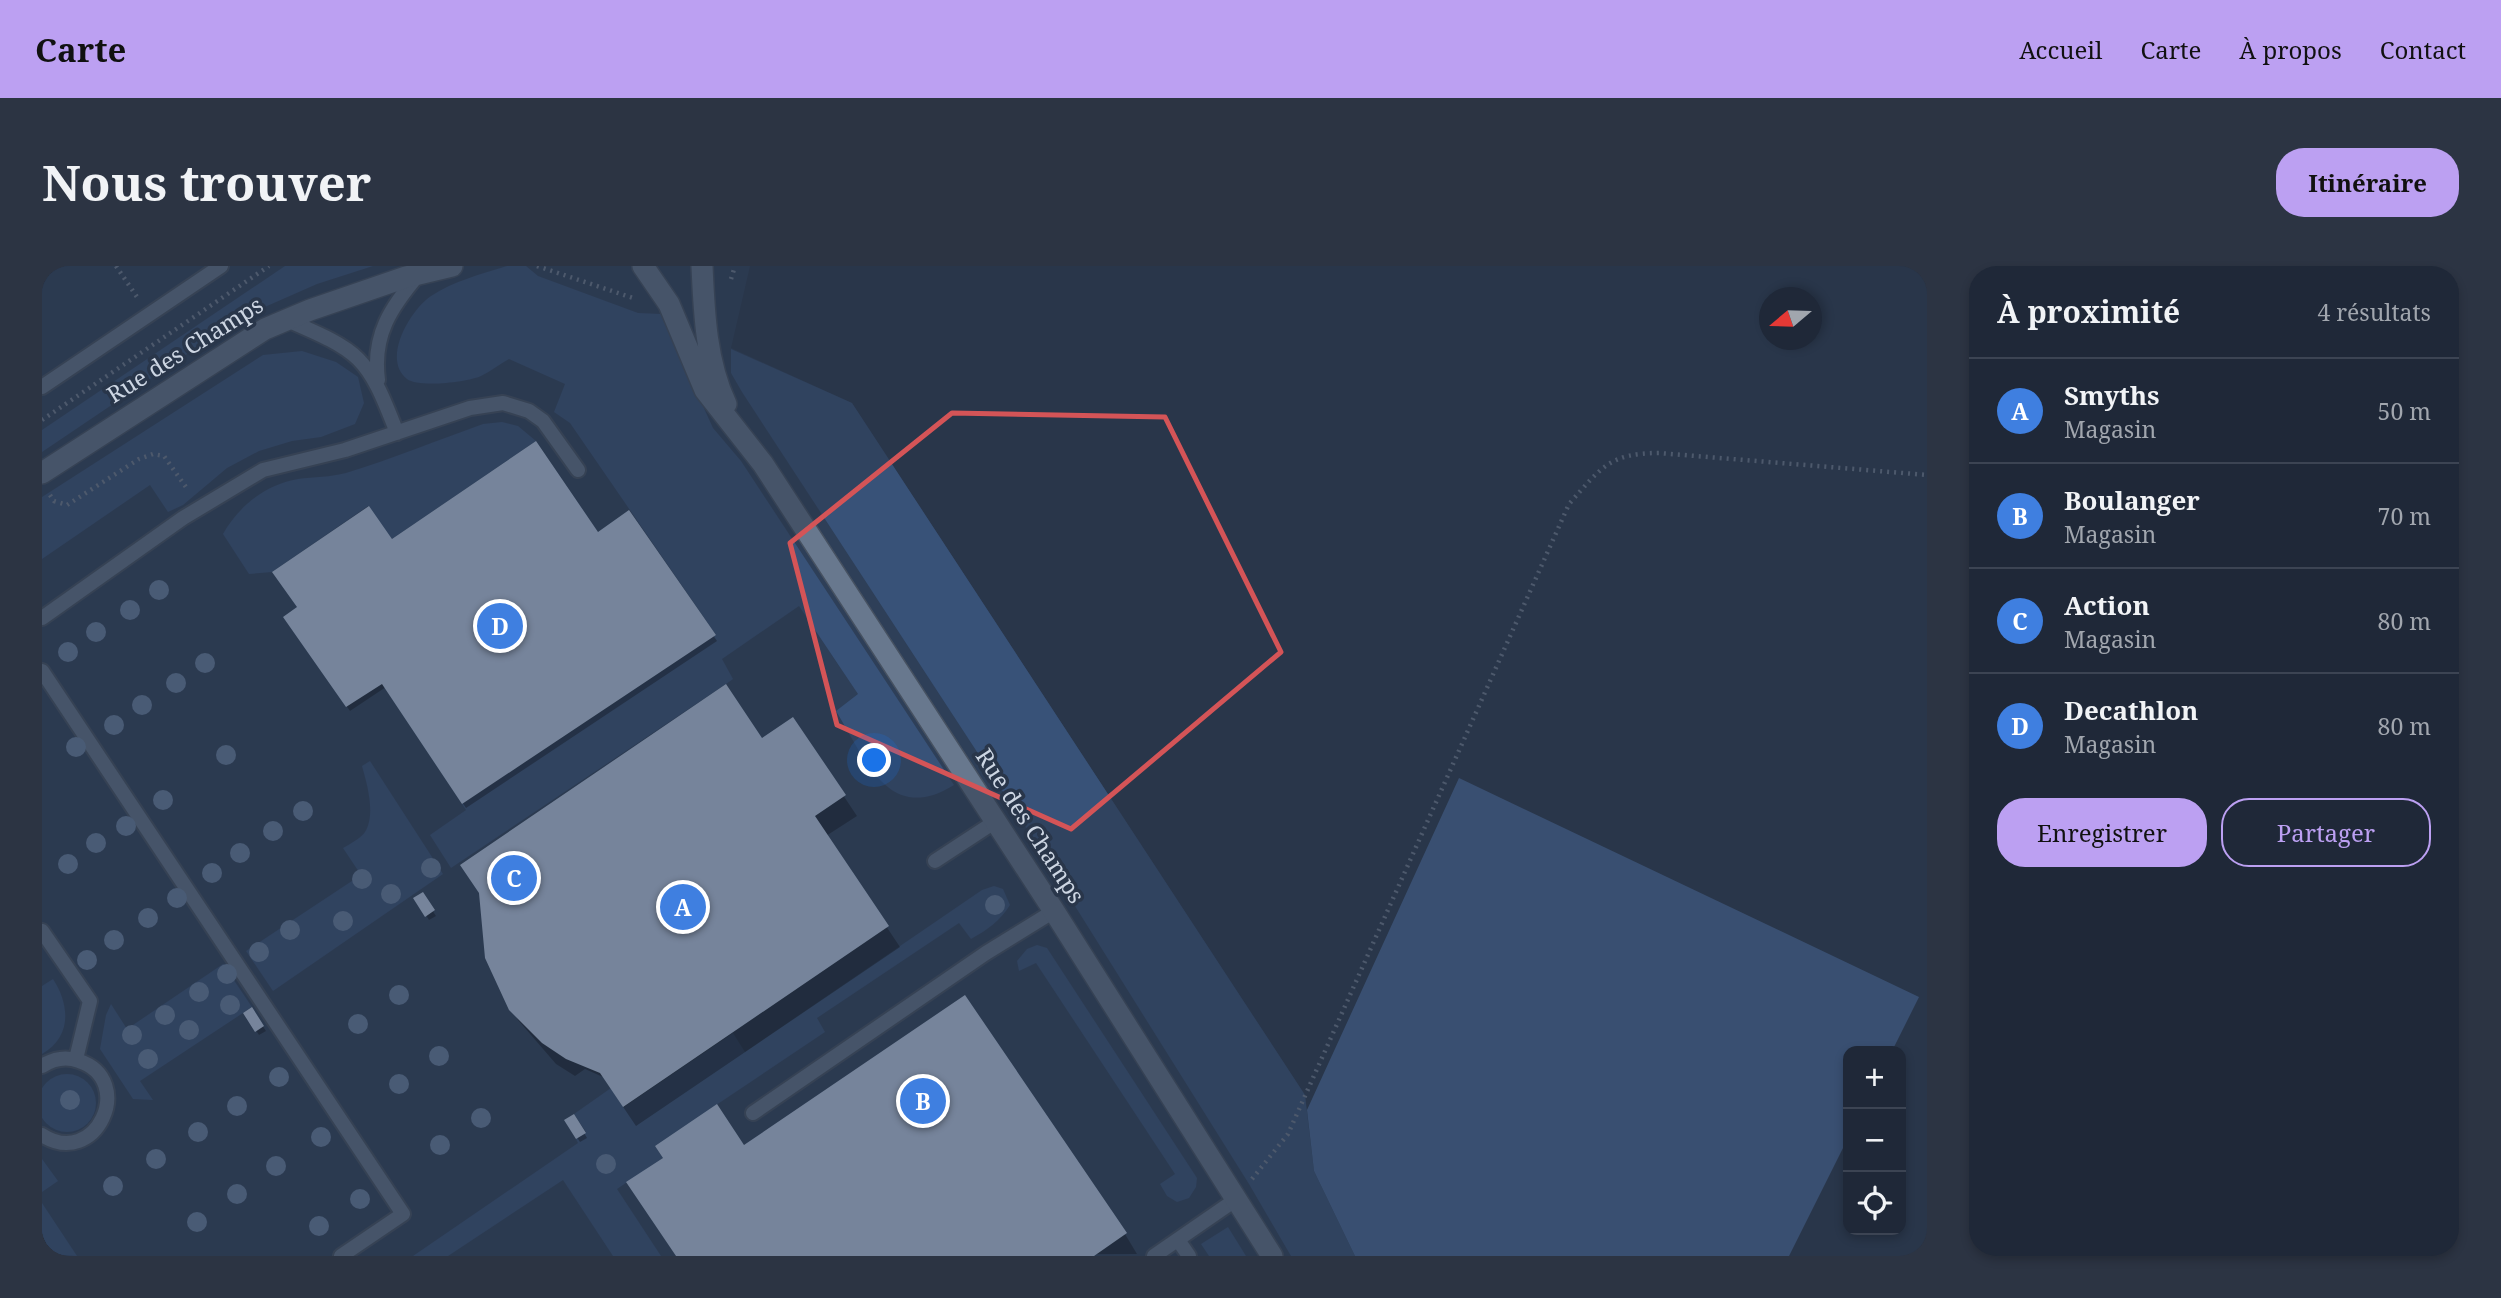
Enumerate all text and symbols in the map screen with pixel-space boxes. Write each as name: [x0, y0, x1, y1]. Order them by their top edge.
text: Carte: [35, 27, 126, 72]
text: Accueil: [2019, 33, 2102, 66]
text: Carte: [2140, 33, 2201, 66]
text: À propos: [2239, 33, 2342, 66]
text: Contact: [2380, 33, 2466, 66]
button: Itinéraire: [2276, 148, 2459, 217]
text: Nous trouver: [42, 149, 371, 215]
north arrow: [1759, 287, 1822, 350]
street label: Rue des Champs: [100, 288, 269, 410]
text: À proximité: [1997, 291, 2180, 332]
text: 4 résultats: [2317, 296, 2431, 328]
text: Smyths: [2064, 377, 2160, 413]
text: A: [2011, 395, 2029, 427]
text: 50 m: [2378, 395, 2431, 427]
text: Magasin: [2064, 413, 2156, 445]
text: Boulanger: [2064, 482, 2200, 518]
text: B: [2012, 500, 2028, 532]
text: 70 m: [2378, 500, 2431, 532]
text: Magasin: [2064, 518, 2156, 550]
text: Action: [2064, 587, 2150, 623]
pin: D: [477, 600, 523, 652]
text: C: [2012, 605, 2028, 637]
text: 80 m: [2378, 605, 2431, 637]
text: Magasin: [2064, 623, 2156, 655]
text: Decathlon: [2064, 692, 2198, 728]
text: D: [2011, 710, 2029, 742]
text: 80 m: [2378, 710, 2431, 742]
text: Magasin: [2064, 728, 2156, 760]
street label: Rue des Champs: [969, 742, 1093, 909]
your location: [857, 743, 891, 777]
button: Enregistrer: [1997, 798, 2207, 867]
button: Partager: [2221, 798, 2431, 867]
pin: C: [491, 852, 537, 904]
pin: A: [660, 881, 706, 933]
map controls: [1843, 1046, 1906, 1235]
button: +: [1843, 1046, 1906, 1109]
pin: B: [900, 1075, 946, 1127]
button: −: [1843, 1109, 1906, 1172]
button: locate: [1843, 1172, 1906, 1235]

